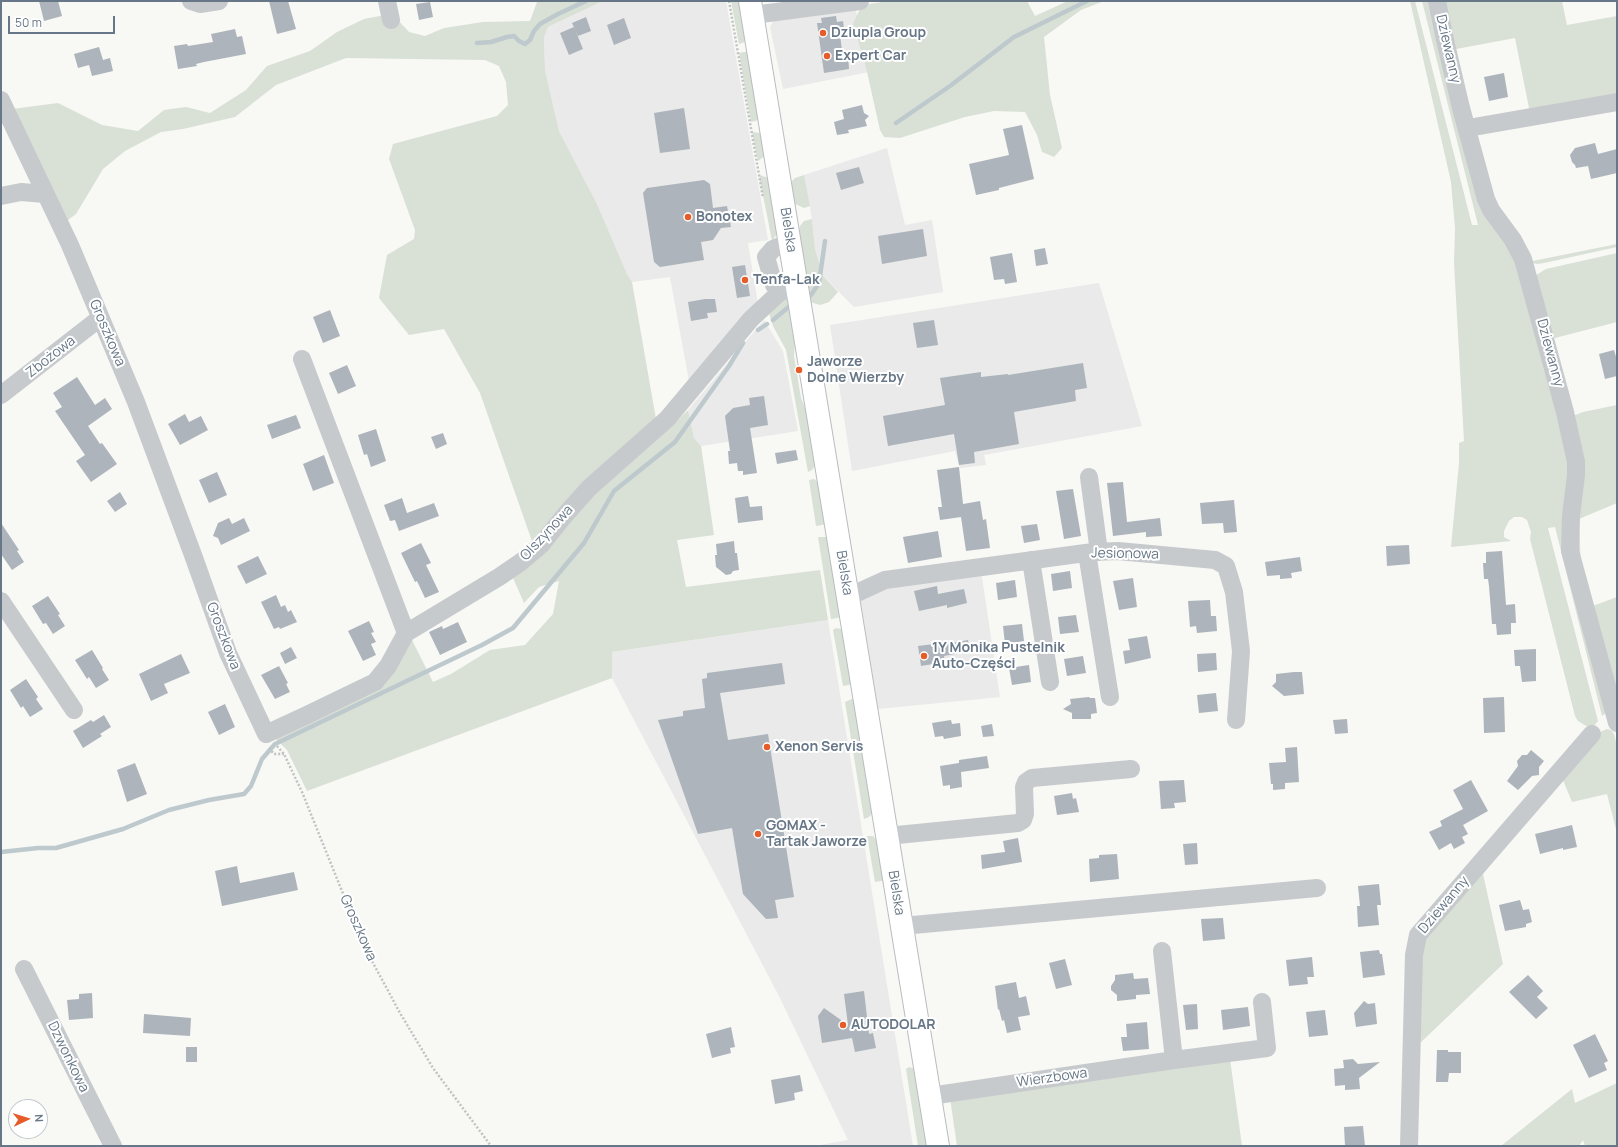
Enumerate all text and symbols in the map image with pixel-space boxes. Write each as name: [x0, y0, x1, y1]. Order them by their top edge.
scale bar: [10, 8, 117, 34]
street label: Dziewanny: [1432, 13, 1464, 85]
text: 50 m: [15, 14, 42, 31]
place label: Dziupla Group: [831, 25, 926, 41]
marker: Dziupla Group: [818, 28, 828, 38]
place label: Expert Car: [835, 48, 906, 64]
marker: Expert Car: [822, 51, 832, 61]
street label: Bielska: [776, 206, 800, 254]
place label: Bonotex: [696, 209, 752, 225]
marker: Bonotex: [683, 212, 693, 222]
place label: Tenfa-Lak: [753, 272, 819, 288]
marker: Tenfa-Lak: [740, 275, 750, 285]
street label: Groszkowa: [85, 297, 129, 369]
street label: Dziewanny: [1533, 317, 1567, 389]
street label: Zbożowa: [23, 333, 79, 381]
place label: Jaworze Dolne Wierzby: [807, 354, 904, 386]
marker: Jaworze Dolne Wierzby: [794, 365, 804, 375]
street label: Olszynowa: [517, 502, 577, 564]
street label: Jesionowa: [1091, 545, 1159, 563]
street label: Bielska: [832, 549, 856, 597]
street label: Groszkowa: [202, 600, 244, 672]
place label: 1Y Monika Pustelnik Auto-Części: [932, 640, 1065, 672]
marker: 1Y Monika Pustelnik Auto-Części: [919, 651, 929, 661]
place label: Xenon Servis: [775, 739, 863, 755]
marker: Xenon Servis: [762, 742, 772, 752]
place label: GOMAX - Tartak Jaworze: [766, 818, 867, 850]
marker: GOMAX - Tartak Jaworze: [753, 829, 763, 839]
street label: Bielska: [884, 869, 908, 917]
street label: Dziewanny: [1415, 873, 1473, 937]
street label: Groszkowa: [336, 892, 380, 964]
place label: AUTODOLAR: [851, 1017, 936, 1033]
street label: Dzwonkowa: [44, 1019, 92, 1095]
marker: AUTODOLAR: [838, 1020, 848, 1030]
street label: Wierzbowa: [1016, 1065, 1088, 1091]
north arrow: [8, 1099, 48, 1139]
text: N: [32, 1114, 47, 1123]

